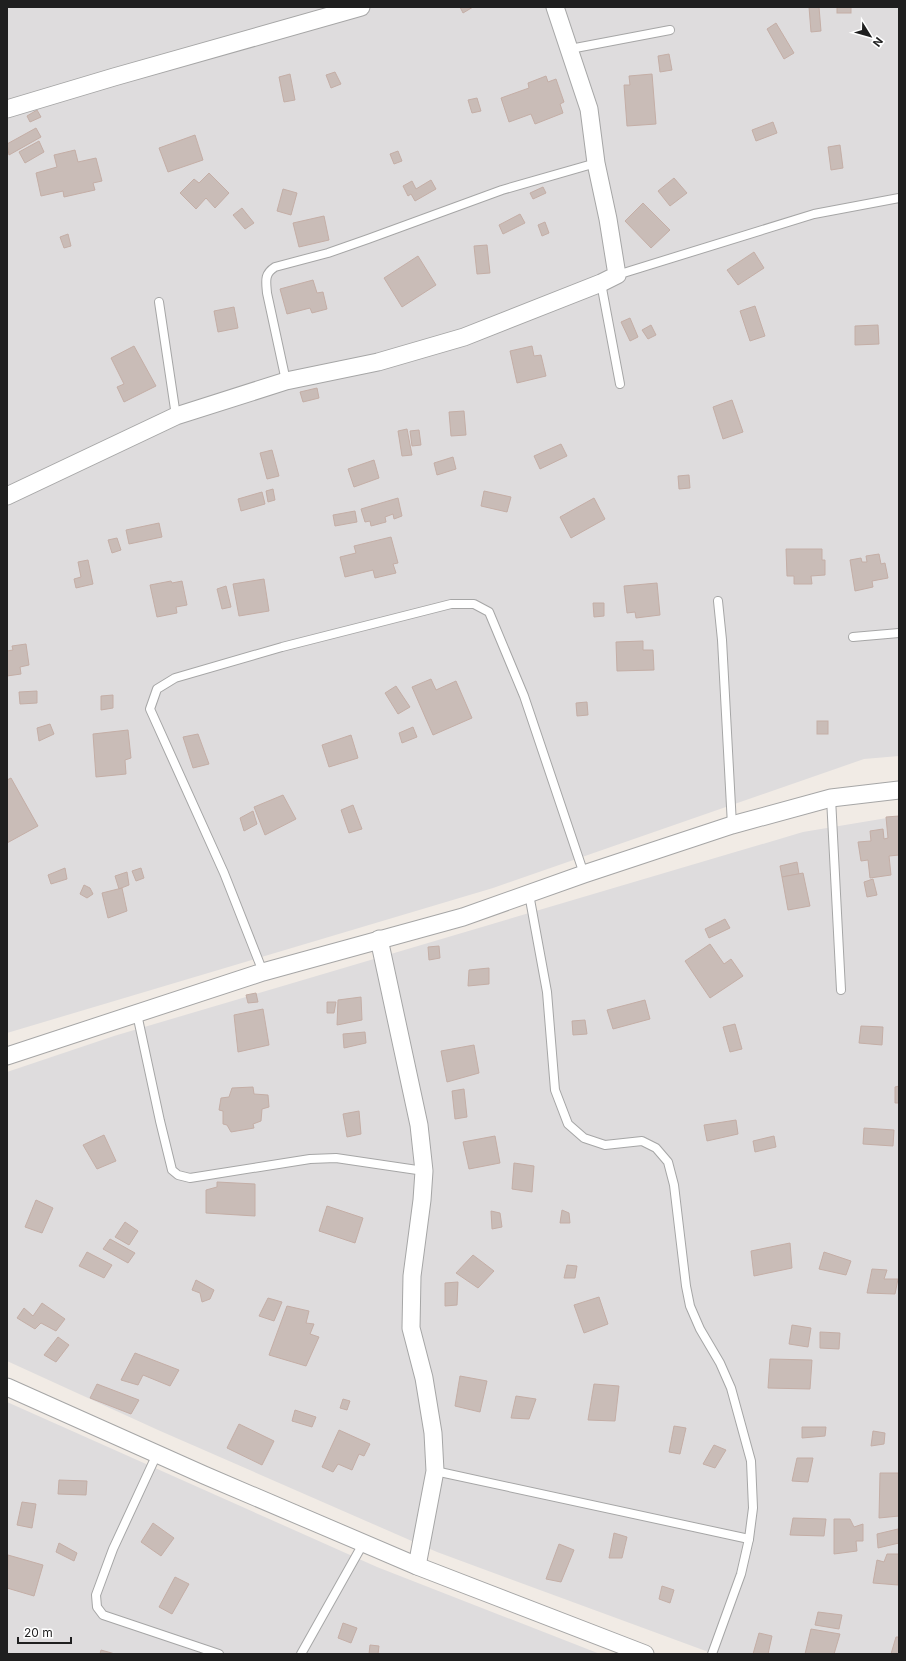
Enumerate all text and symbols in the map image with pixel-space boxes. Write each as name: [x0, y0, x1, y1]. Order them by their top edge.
north arrow: [850, 16, 890, 56]
text: N: [870, 34, 886, 50]
scale bar: [18, 1619, 71, 1645]
text: 20 m: [24, 1625, 53, 1640]

